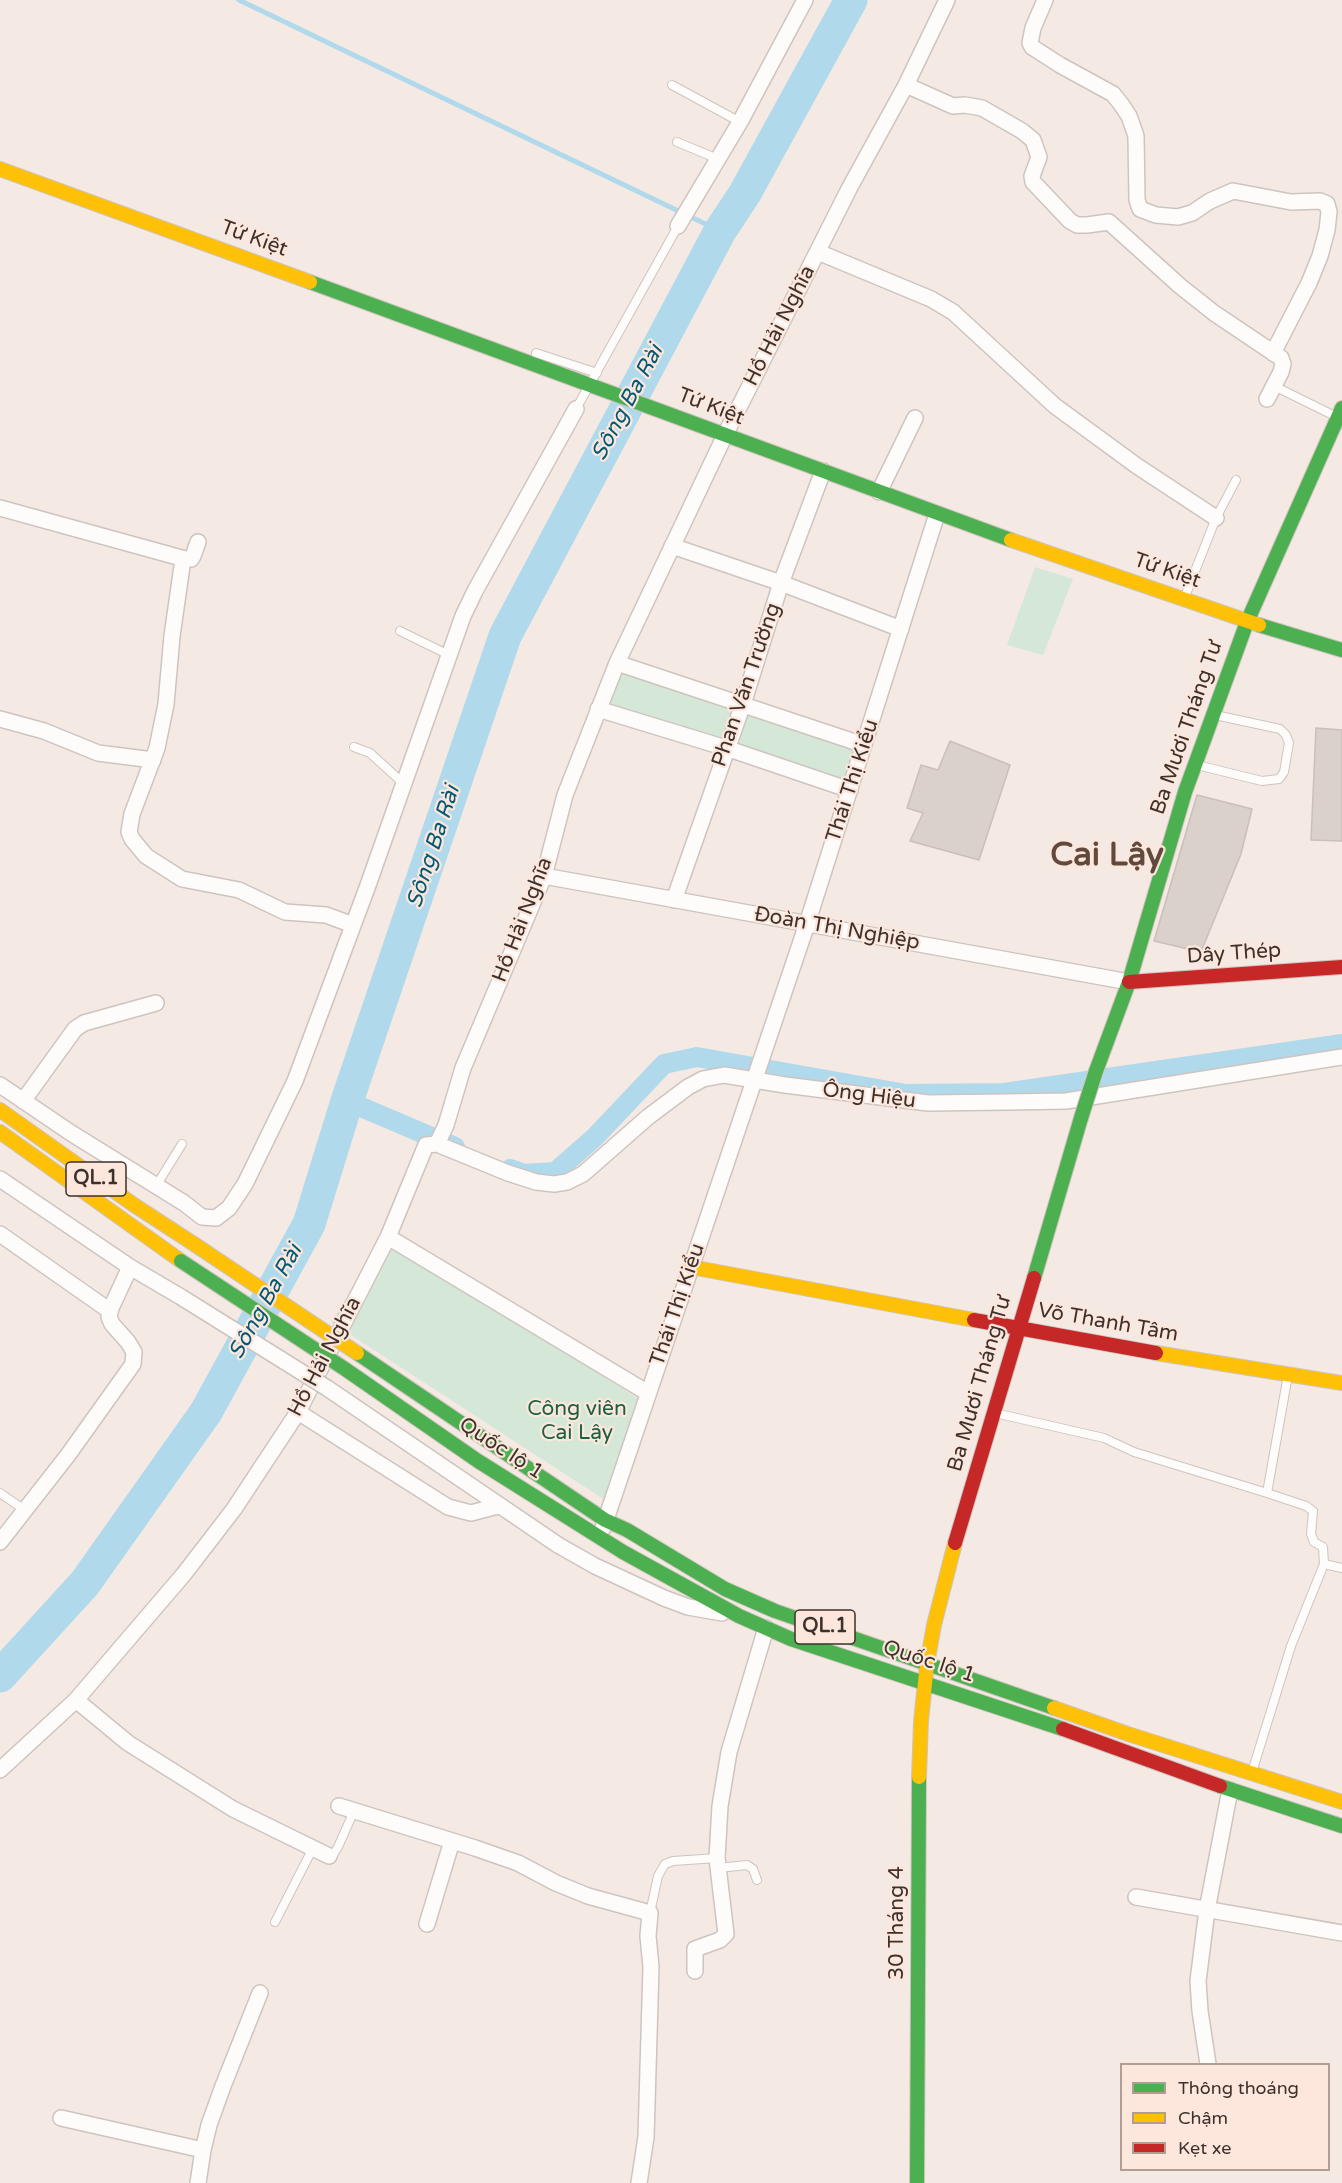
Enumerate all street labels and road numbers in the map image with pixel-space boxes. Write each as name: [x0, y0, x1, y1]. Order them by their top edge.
street label: Tứ Kiệt: [217, 215, 291, 263]
street label: Hồ Hải Nghĩa: [739, 262, 821, 390]
street label: Tứ Kiệt: [674, 383, 748, 431]
street label: Tứ Kiệt: [1130, 548, 1204, 594]
street label: Phan Văn Trường: [707, 600, 787, 770]
street label: Ba Mươi Tháng Tư: [1146, 638, 1228, 818]
street label: Thái Thị Kiểu: [821, 716, 885, 846]
street label: Hồ Hải Nghĩa: [488, 854, 558, 986]
street label: Đoàn Thị Nghiệp: [752, 902, 922, 956]
street label: Dây Thép: [1186, 938, 1282, 970]
street label: Ông Hiệu: [821, 1078, 917, 1114]
road number: QL.1: [66, 1162, 126, 1196]
street label: Thái Thị Kiểu: [645, 1240, 711, 1370]
street label: Hồ Hải Nghĩa: [283, 1293, 367, 1421]
street label: Ba Mươi Tháng Tư: [943, 1293, 1017, 1475]
street label: Võ Thanh Tâm: [1036, 1298, 1180, 1348]
street label: Quốc lộ 1: [454, 1412, 548, 1486]
road number: QL.1: [795, 1610, 855, 1644]
street label: Quốc lộ 1: [880, 1635, 978, 1689]
street label: 30 Tháng 4: [884, 1866, 910, 1980]

